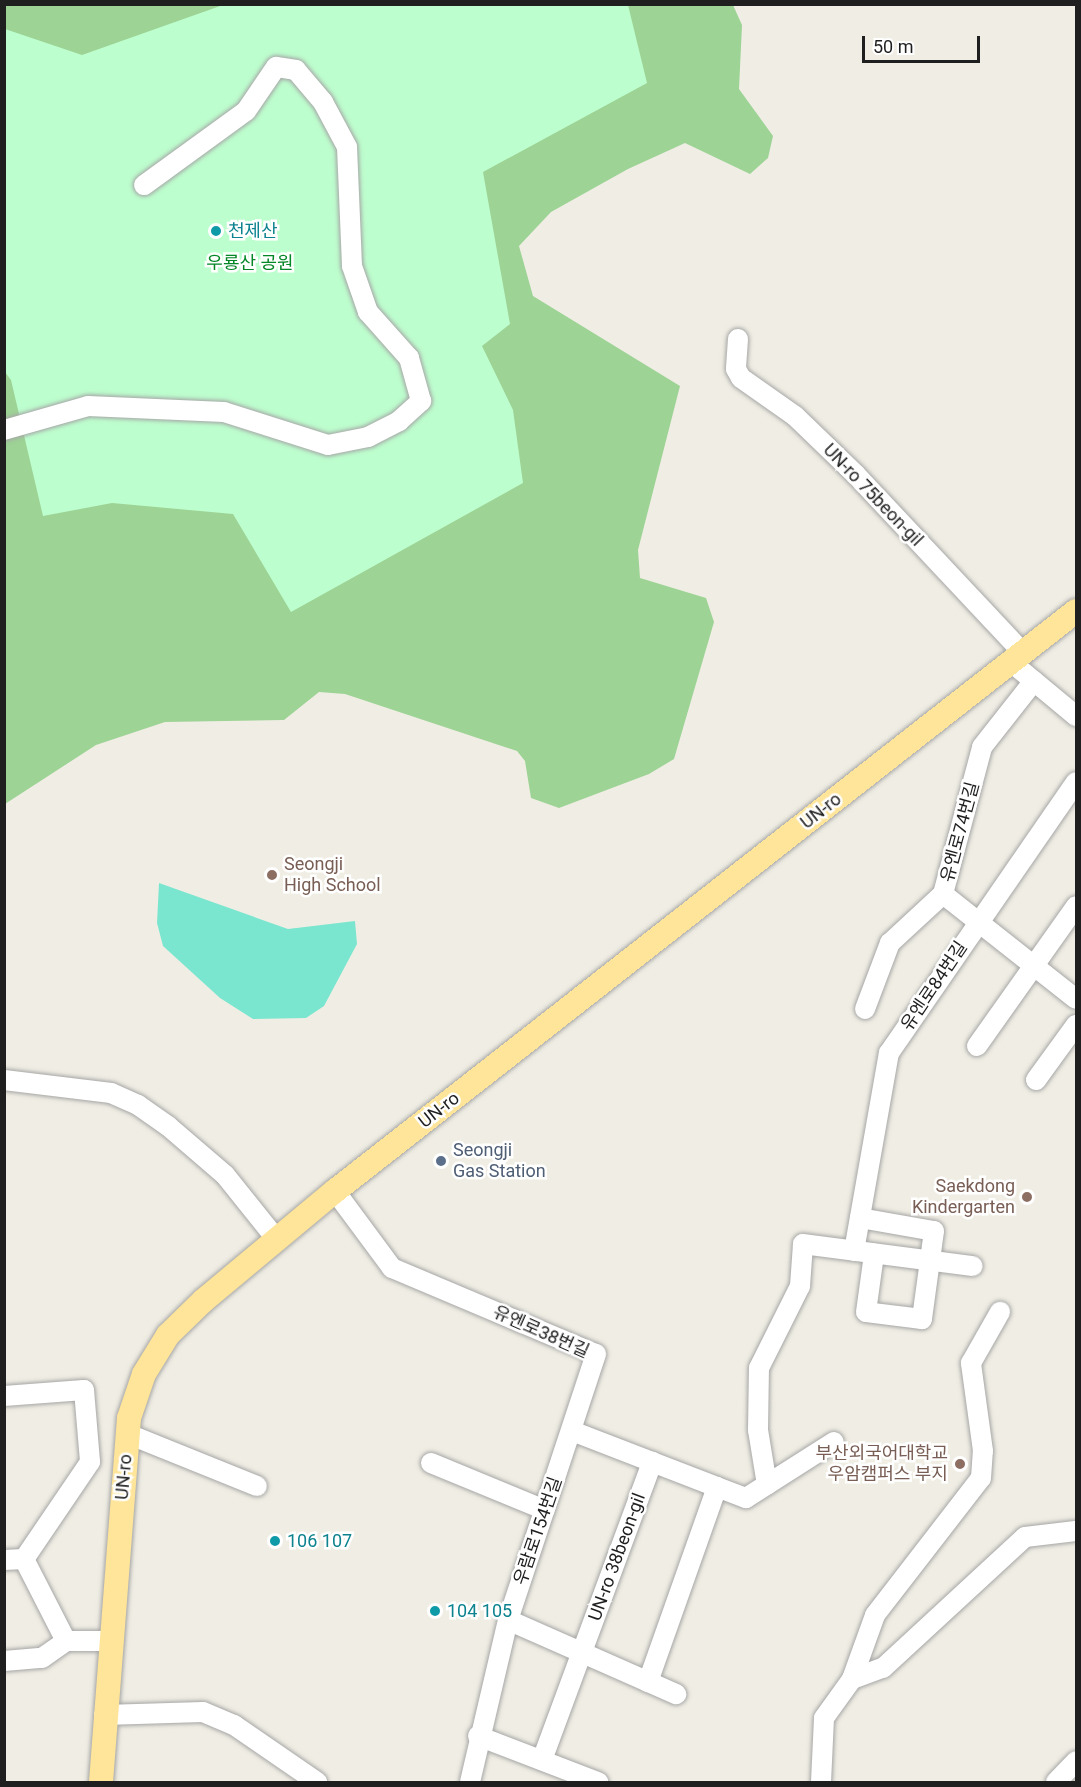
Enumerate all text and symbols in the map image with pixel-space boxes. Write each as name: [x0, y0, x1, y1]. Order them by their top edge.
scale bar: [865, 24, 984, 62]
text: 50 m: [873, 36, 913, 57]
place label: 천제산: [228, 220, 278, 242]
marker: 천제산: [209, 224, 223, 238]
park label: 우룡산 공원: [206, 252, 294, 274]
street label: UN-ro 75beon-gil: [819, 439, 927, 551]
street label: 유엔로74번길: [936, 779, 984, 885]
street label: UN-ro: [796, 788, 846, 834]
place label: Seongji High School: [284, 854, 381, 896]
marker: Seongji High School: [265, 868, 279, 882]
street label: 유엔로84번길: [896, 937, 972, 1035]
street label: UN-ro: [414, 1087, 464, 1133]
place label: Seongji Gas Station: [453, 1140, 546, 1182]
marker: Seongji Gas Station: [434, 1154, 448, 1168]
place label: Saekdong Kindergarten: [912, 1176, 1015, 1218]
marker: Saekdong Kindergarten: [1020, 1190, 1034, 1204]
street label: 유엔로38번길: [490, 1301, 592, 1363]
place label: 부산외국어대학교 우암캠퍼스 부지: [816, 1443, 948, 1486]
street label: UN-ro: [111, 1453, 137, 1501]
marker: 부산외국어대학교 우암캠퍼스 부지: [953, 1457, 967, 1471]
street label: 우람로154번길: [509, 1474, 567, 1588]
street label: UN-ro 38beon-gil: [584, 1490, 650, 1624]
place label: 106 107: [287, 1530, 352, 1552]
marker: 106 107: [268, 1534, 282, 1548]
place label: 104 105: [447, 1600, 512, 1622]
marker: 104 105: [428, 1604, 442, 1618]

